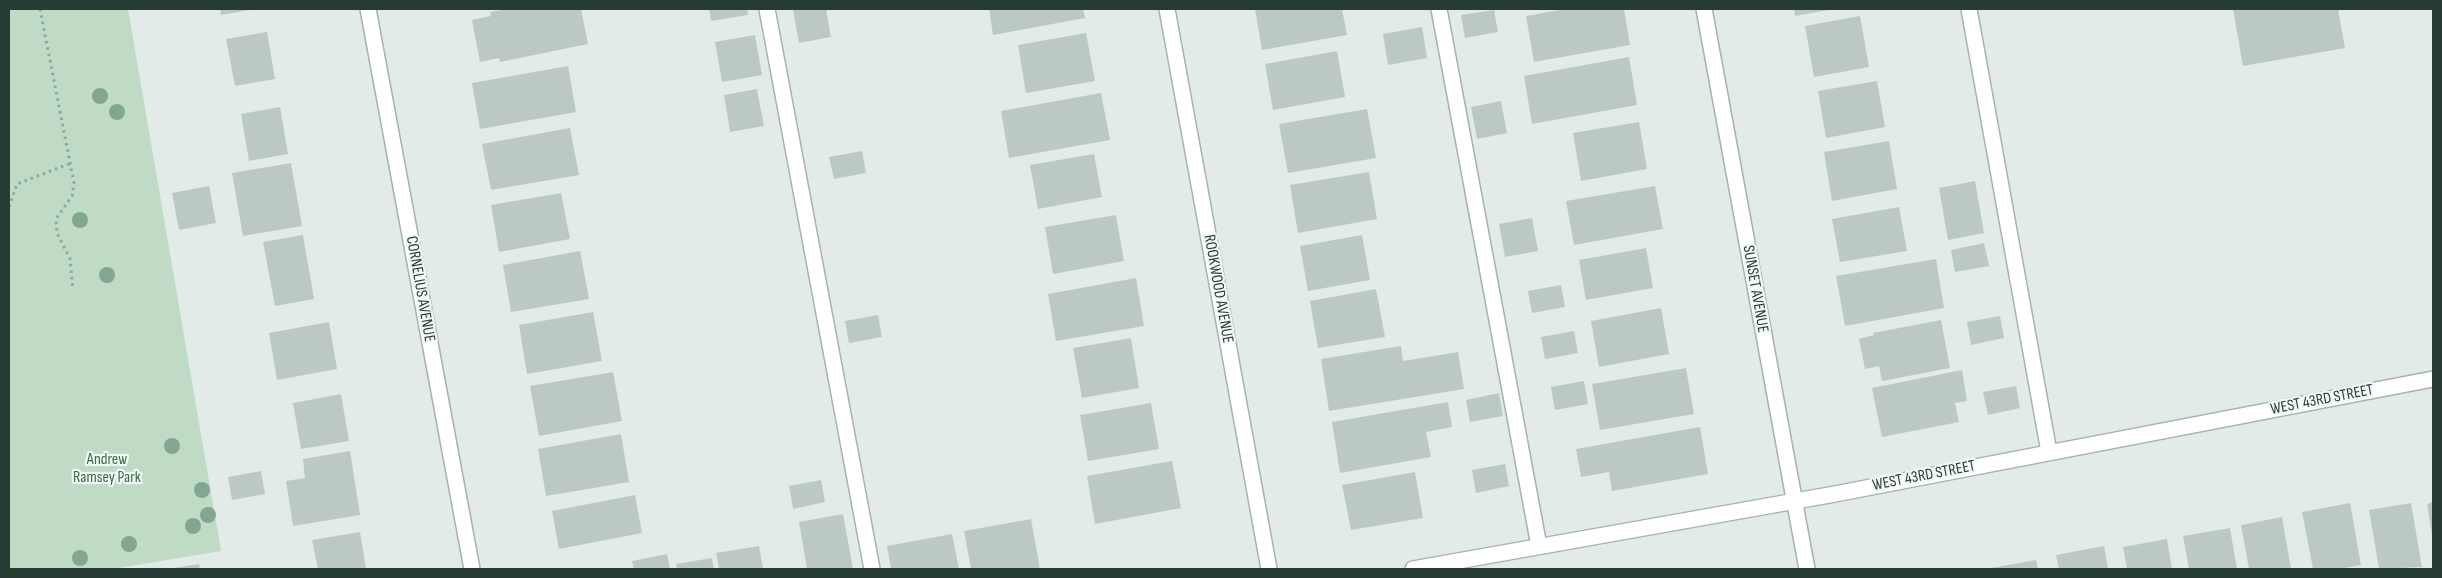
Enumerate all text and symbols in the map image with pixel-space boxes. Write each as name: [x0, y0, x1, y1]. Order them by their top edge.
street label: ROOKWOOD AVENUE: [1199, 233, 1237, 345]
street label: CORNELIUS AVENUE: [401, 235, 439, 343]
street label: SUNSET AVENUE: [1738, 244, 1772, 334]
street label: WEST 43RD STREET: [2269, 381, 2375, 419]
park label: Andrew Ramsey Park: [73, 450, 141, 488]
street label: WEST 43RD STREET: [1871, 457, 1977, 495]

